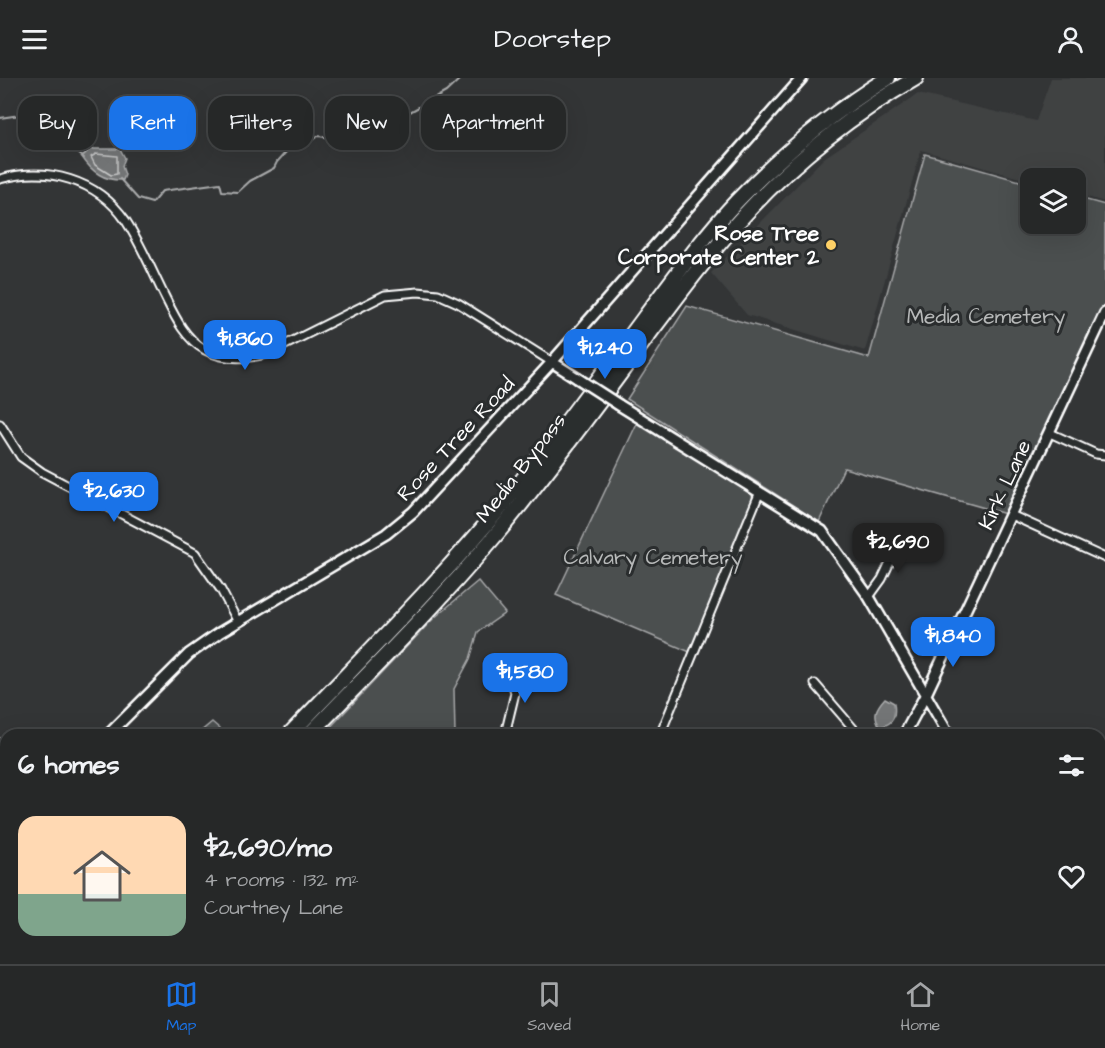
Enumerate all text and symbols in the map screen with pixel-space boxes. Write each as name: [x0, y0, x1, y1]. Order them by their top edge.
text: Doorstep: [494, 20, 611, 58]
icon: menu: [18, 23, 51, 56]
icon: person: [1054, 23, 1087, 56]
chip: Buy: [18, 96, 97, 150]
chip: Rent: [109, 96, 196, 150]
chip: Filters: [208, 96, 313, 150]
chip: New: [325, 96, 409, 150]
chip: Apartment: [421, 96, 566, 150]
map controls: [1020, 168, 1086, 234]
button: layers: [1020, 168, 1086, 234]
place label: Rose Tree Corporate Center 2: [618, 219, 820, 273]
marker: Rose Tree Corporate Center 2: [824, 238, 838, 252]
park label: Media Cemetery: [907, 302, 1066, 333]
pin: $1,860: [196, 320, 294, 371]
text: $1,860: [217, 325, 273, 353]
pin: $1,240: [556, 329, 654, 380]
text: $1,240: [578, 334, 632, 362]
street label: Rose Tree Road: [390, 370, 522, 508]
street label: Media Bypass: [469, 407, 575, 530]
street label: Kirk Lane: [972, 435, 1038, 535]
pin: $2,630: [65, 472, 163, 523]
text: $2,630: [83, 477, 145, 505]
pin: $2,690: [849, 523, 947, 574]
text: $2,690: [867, 528, 929, 556]
park label: Calvary Cemetery: [564, 543, 743, 574]
pin: $1,840: [904, 617, 1002, 668]
text: $1,840: [925, 622, 981, 650]
pin: $1,580: [476, 653, 574, 704]
text: $1,580: [497, 658, 554, 686]
text: 6 homes: [18, 747, 120, 783]
icon: filters: [1055, 749, 1088, 782]
text: $2,690/mo: [204, 830, 332, 866]
icon: home: [66, 840, 138, 912]
icon: heart: [1055, 860, 1088, 893]
text: 4 rooms · 132 m²: [204, 866, 359, 894]
text: Courtney Lane: [204, 894, 343, 922]
tab: Map: [165, 978, 198, 1036]
tab: Saved: [527, 978, 571, 1036]
tab: Home: [900, 978, 940, 1036]

